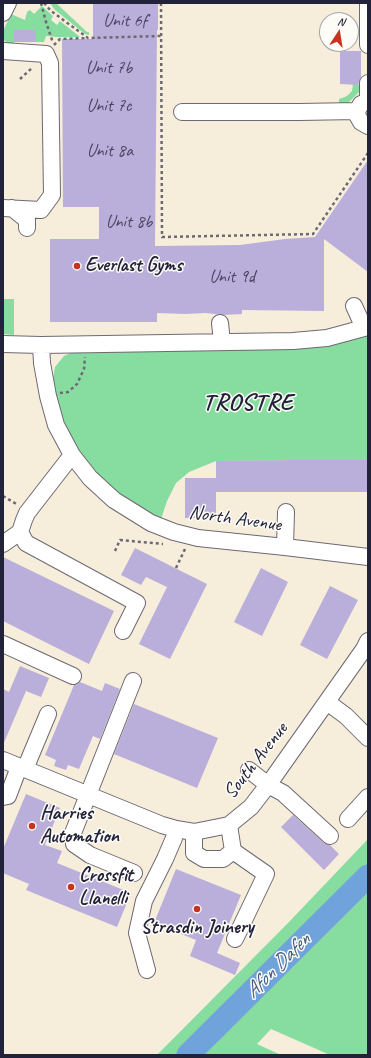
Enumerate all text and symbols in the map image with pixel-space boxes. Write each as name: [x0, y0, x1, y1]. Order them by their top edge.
house number: Unit 6f: [103, 10, 147, 32]
north arrow: [319, 12, 359, 52]
text: N: [336, 14, 346, 29]
house number: Unit 7b: [86, 57, 132, 79]
house number: Unit 7c: [87, 95, 131, 117]
house number: Unit 8a: [87, 140, 133, 162]
house number: Unit 8b: [106, 211, 152, 233]
place label: Everlast Gyms: [85, 254, 182, 278]
marker: Everlast Gyms: [72, 261, 82, 271]
house number: Unit 9d: [209, 266, 255, 288]
district label: TROSTRE: [203, 390, 293, 418]
street label: North Avenue: [187, 501, 283, 537]
street label: South Avenue: [219, 718, 293, 804]
place label: Harries Automation: [40, 802, 119, 849]
marker: Harries Automation: [27, 821, 37, 831]
place label: Crossfit Llanelli: [79, 864, 133, 911]
marker: Crossfit Llanelli: [66, 882, 76, 892]
marker: Strasdin Joinery: [192, 904, 202, 914]
place label: Strasdin Joinery: [140, 916, 254, 940]
water label: Afon Dafen: [240, 928, 316, 1004]

